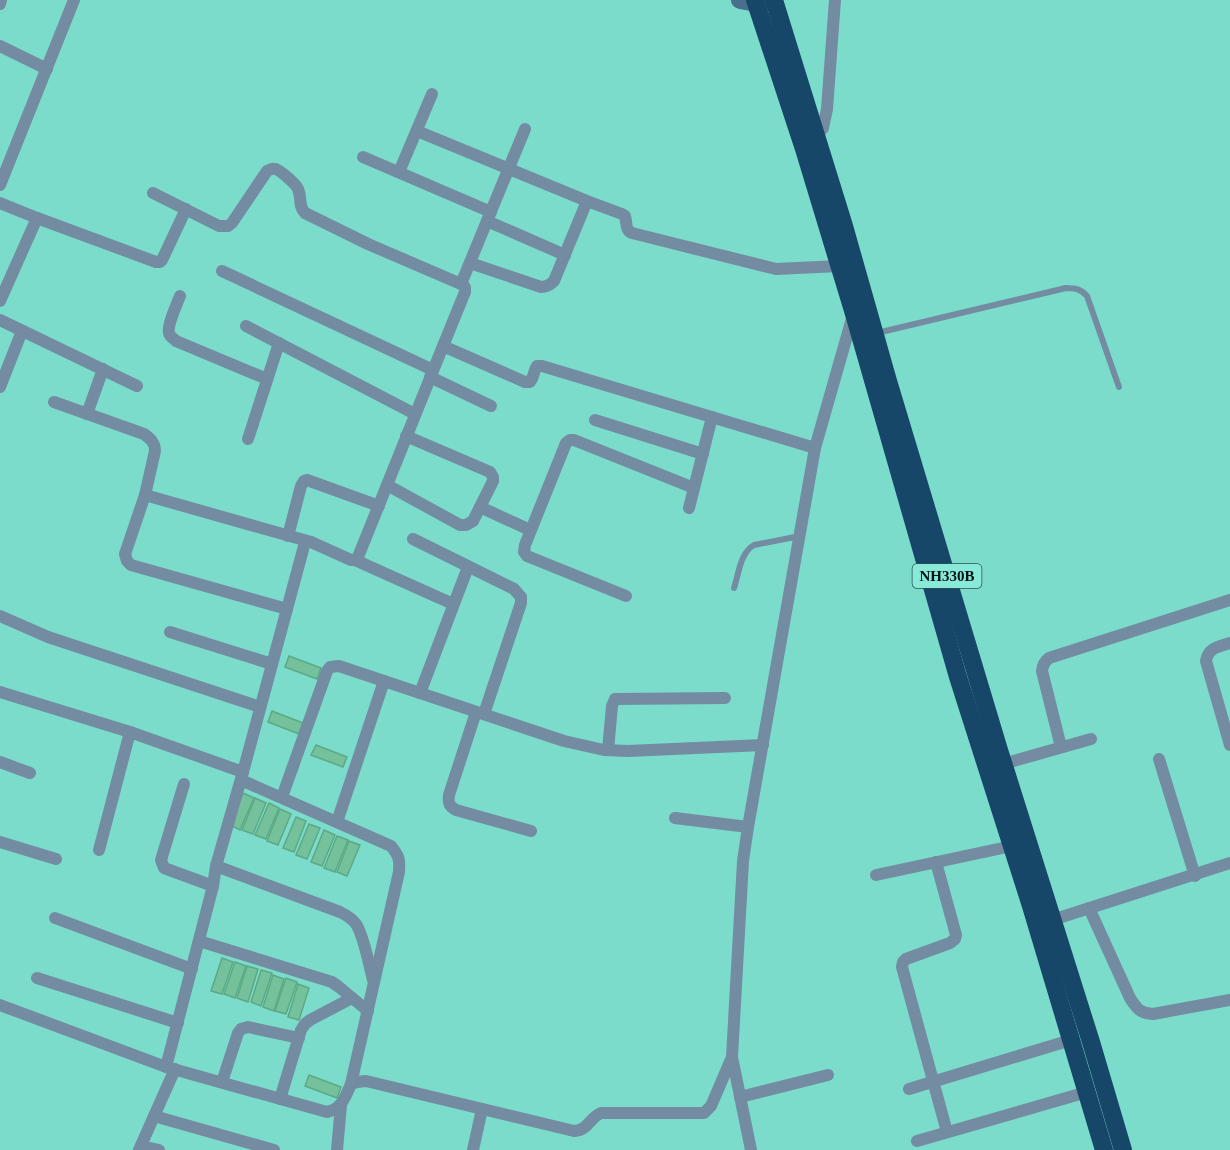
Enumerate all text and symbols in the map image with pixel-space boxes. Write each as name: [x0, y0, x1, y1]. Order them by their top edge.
road number: NH330B: [912, 564, 982, 588]

